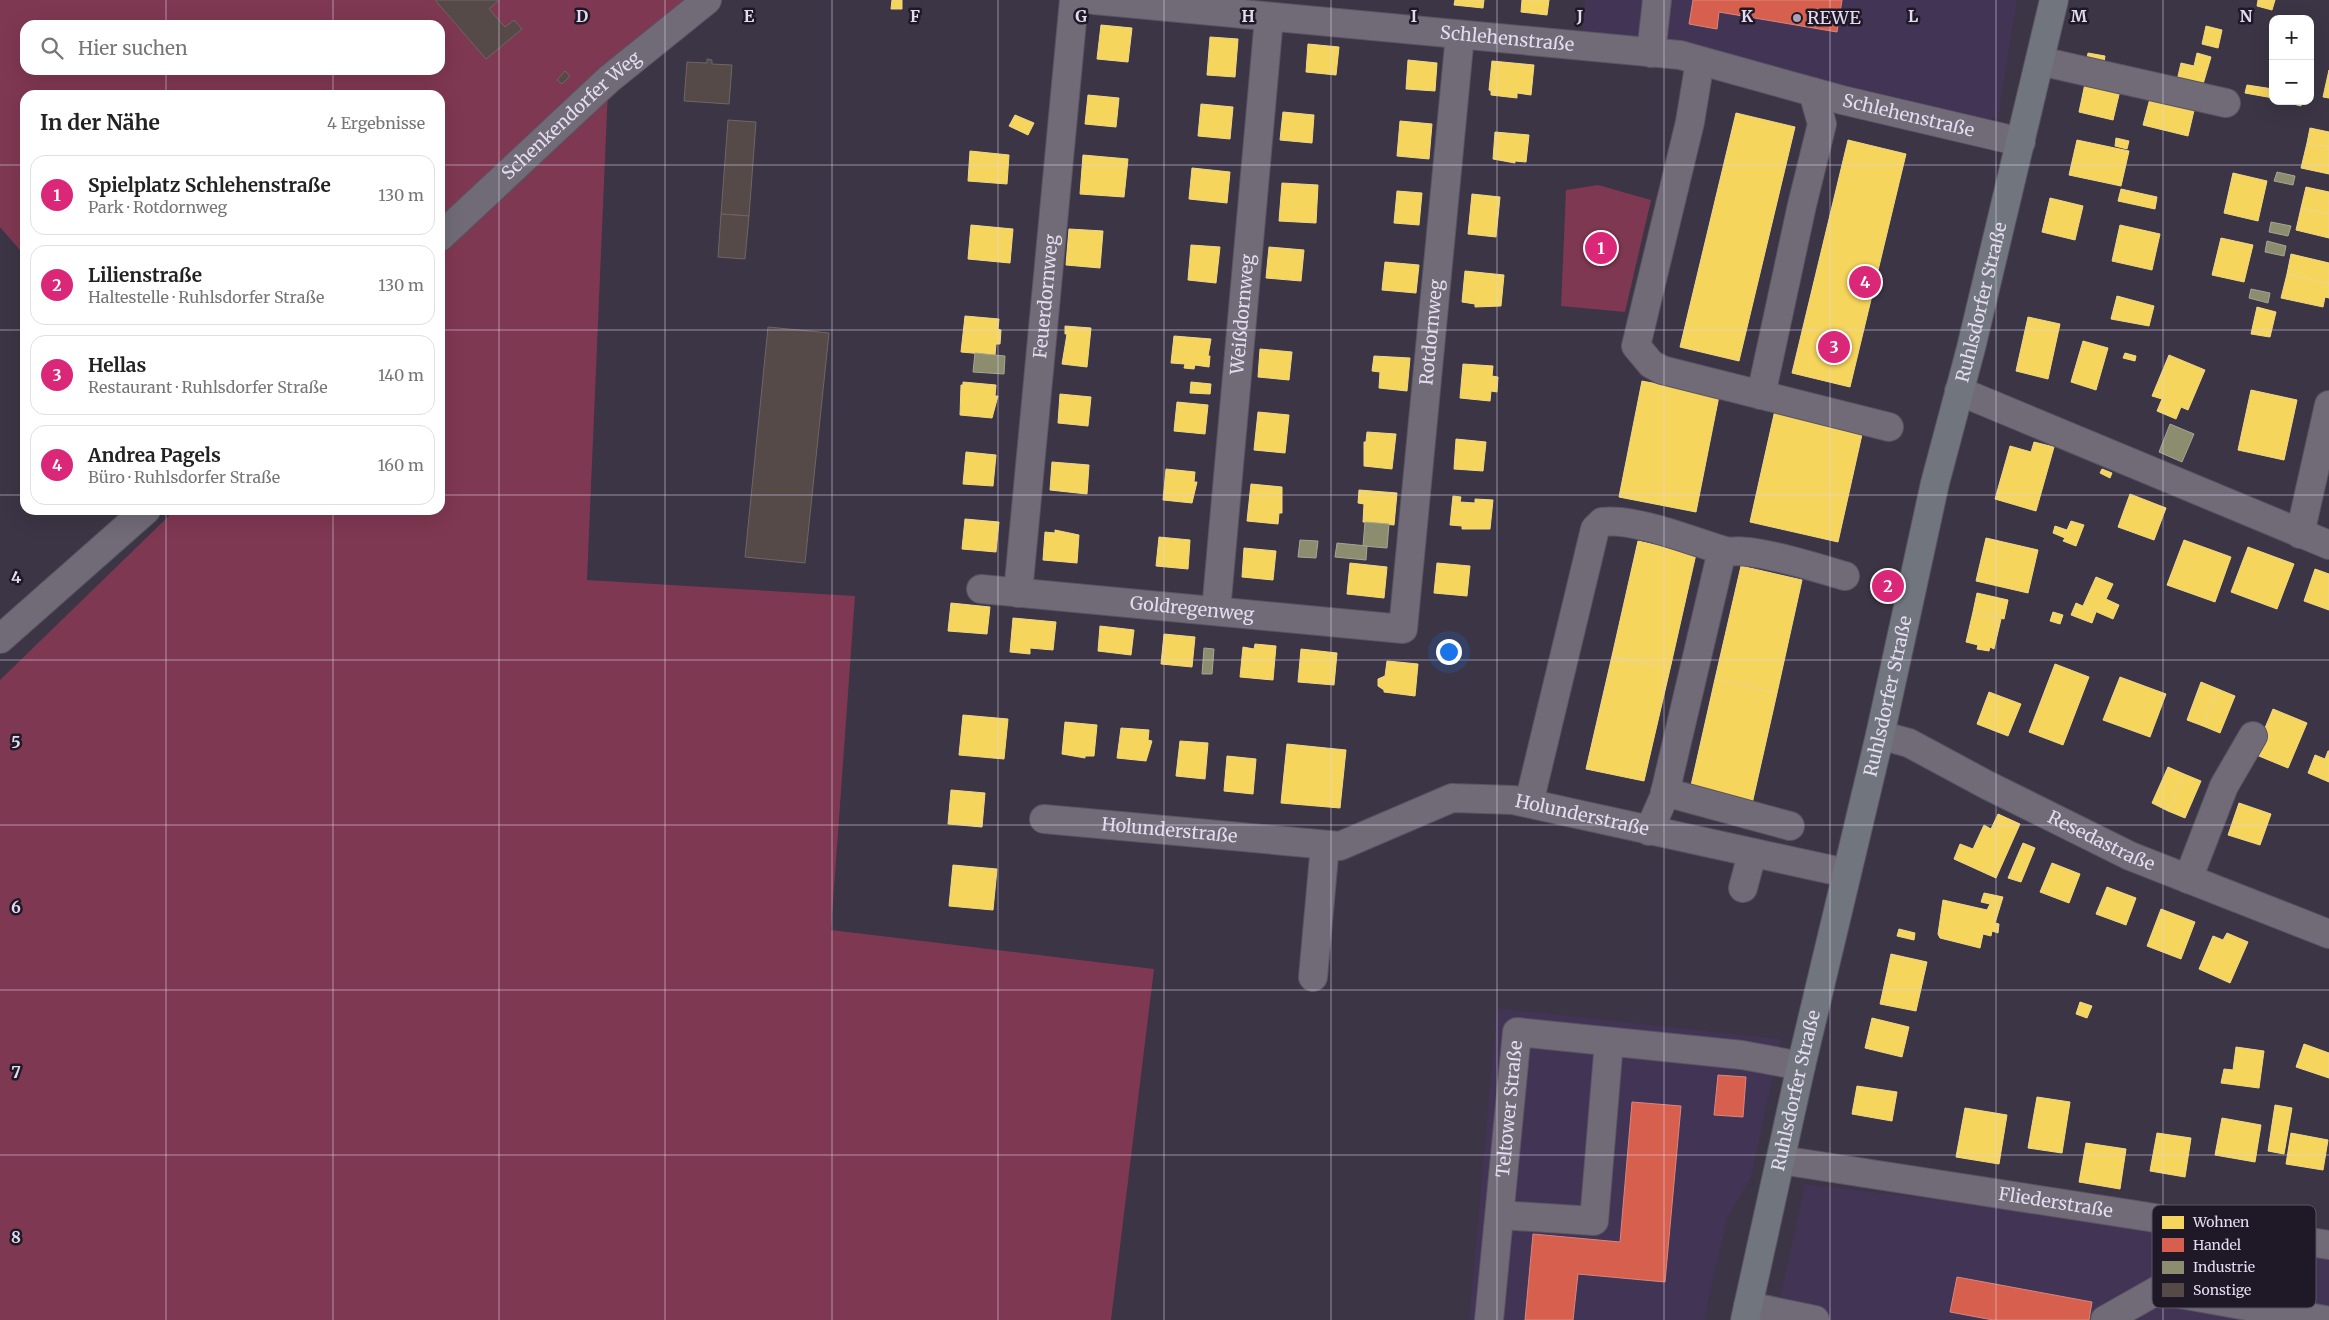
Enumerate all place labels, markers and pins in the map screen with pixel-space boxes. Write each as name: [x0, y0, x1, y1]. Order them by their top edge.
place label: REWE: [1807, 6, 1861, 29]
marker: REWE: [1791, 12, 1803, 24]
pin: 1: [1585, 229, 1617, 267]
pin: 4: [1849, 263, 1881, 301]
pin: 3: [1818, 328, 1850, 366]
pin: 2: [1872, 567, 1904, 605]

